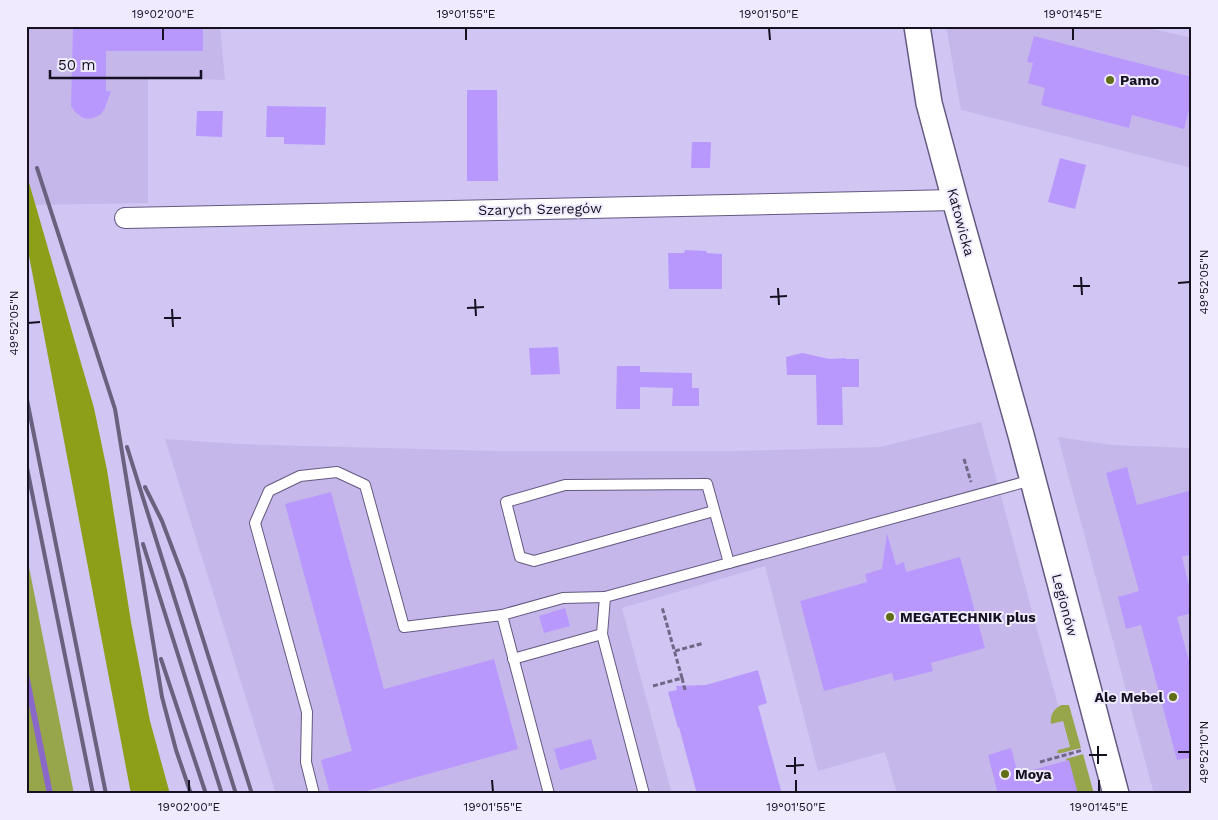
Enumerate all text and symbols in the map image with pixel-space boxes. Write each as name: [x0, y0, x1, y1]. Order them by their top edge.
text: 19°02'00"E: [132, 7, 194, 21]
text: 19°01'55"E: [436, 7, 496, 21]
text: 19°01'50"E: [739, 7, 799, 21]
text: 19°01'45"E: [1044, 7, 1102, 21]
scale bar: [50, 48, 201, 80]
text: 50 m: [58, 56, 95, 74]
place label: Pamo: [1120, 72, 1159, 88]
marker: Pamo: [1104, 74, 1116, 86]
street label: Katowicka: [944, 186, 978, 258]
street label: Szarych Szeregów: [478, 200, 602, 218]
text: 49°52'05"N: [1197, 249, 1211, 315]
text: 49°52'05"N: [7, 290, 21, 356]
street label: Legionów: [1049, 572, 1081, 638]
place label: MEGATECHNIK plus: [900, 609, 1036, 625]
marker: MEGATECHNIK plus: [884, 611, 896, 623]
place label: Ale Mebel: [1095, 689, 1163, 705]
marker: Ale Mebel: [1167, 691, 1179, 703]
text: 49°52'10"N: [1197, 721, 1211, 783]
place label: Moya: [1015, 766, 1052, 782]
marker: Moya: [999, 768, 1011, 780]
text: 19°02'00"E: [158, 800, 220, 814]
text: 19°01'55"E: [463, 800, 523, 814]
text: 19°01'50"E: [766, 800, 826, 814]
text: 19°01'45"E: [1070, 800, 1128, 814]

